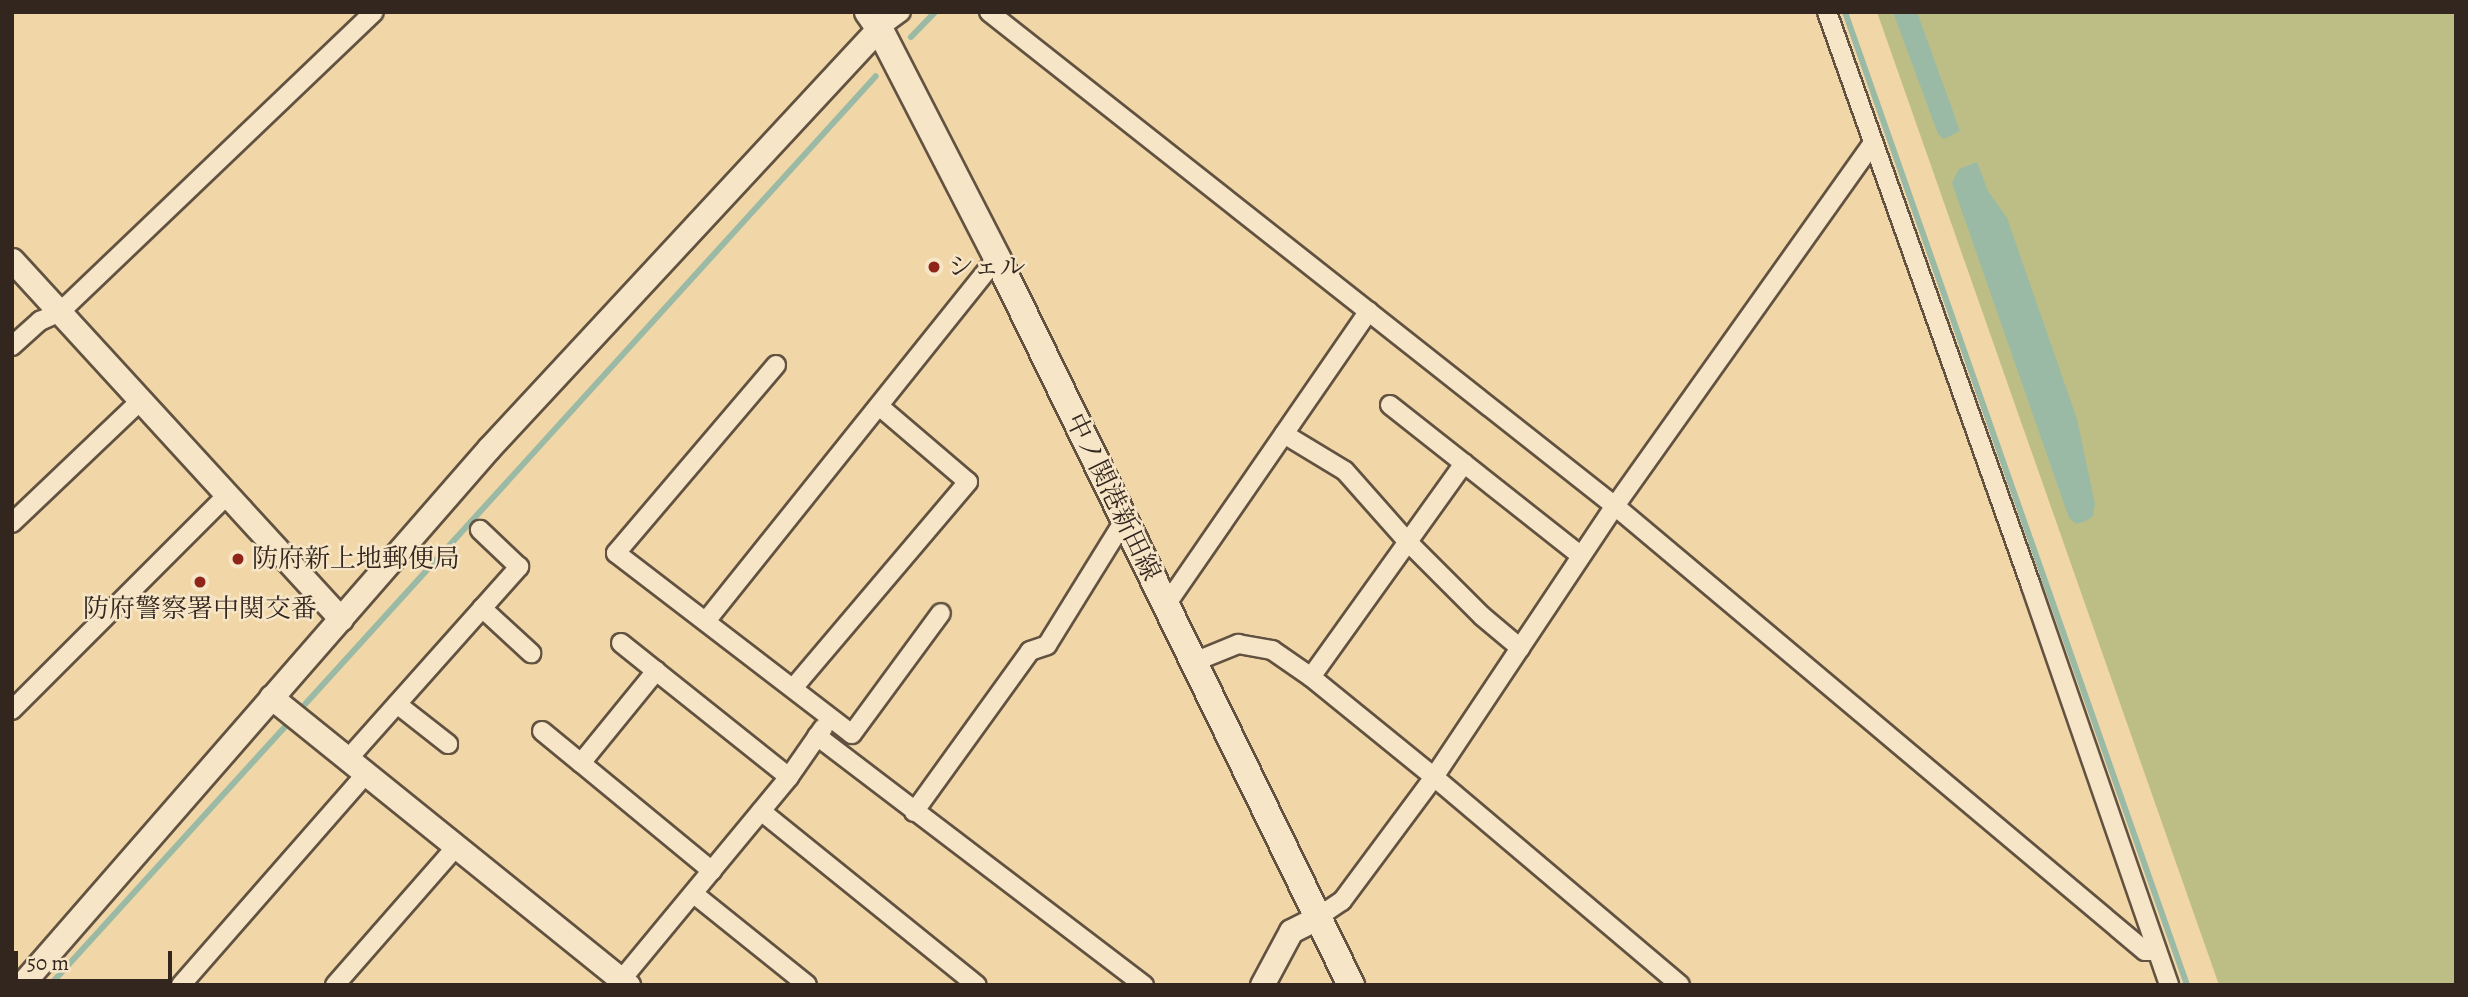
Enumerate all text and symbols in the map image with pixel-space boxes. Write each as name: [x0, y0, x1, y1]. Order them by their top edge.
place label: シェル: [948, 251, 1026, 283]
marker: シェル: [926, 259, 942, 275]
street label: 中ノ関港新田線: [1059, 408, 1167, 586]
place label: 防府新上地郵便局: [252, 543, 460, 575]
marker: 防府新上地郵便局: [230, 551, 246, 567]
marker: 防府警察署中関交番: [192, 574, 208, 590]
place label: 防府警察署中関交番: [83, 593, 317, 625]
scale bar: [18, 937, 175, 981]
text: 50 m: [27, 949, 69, 977]

